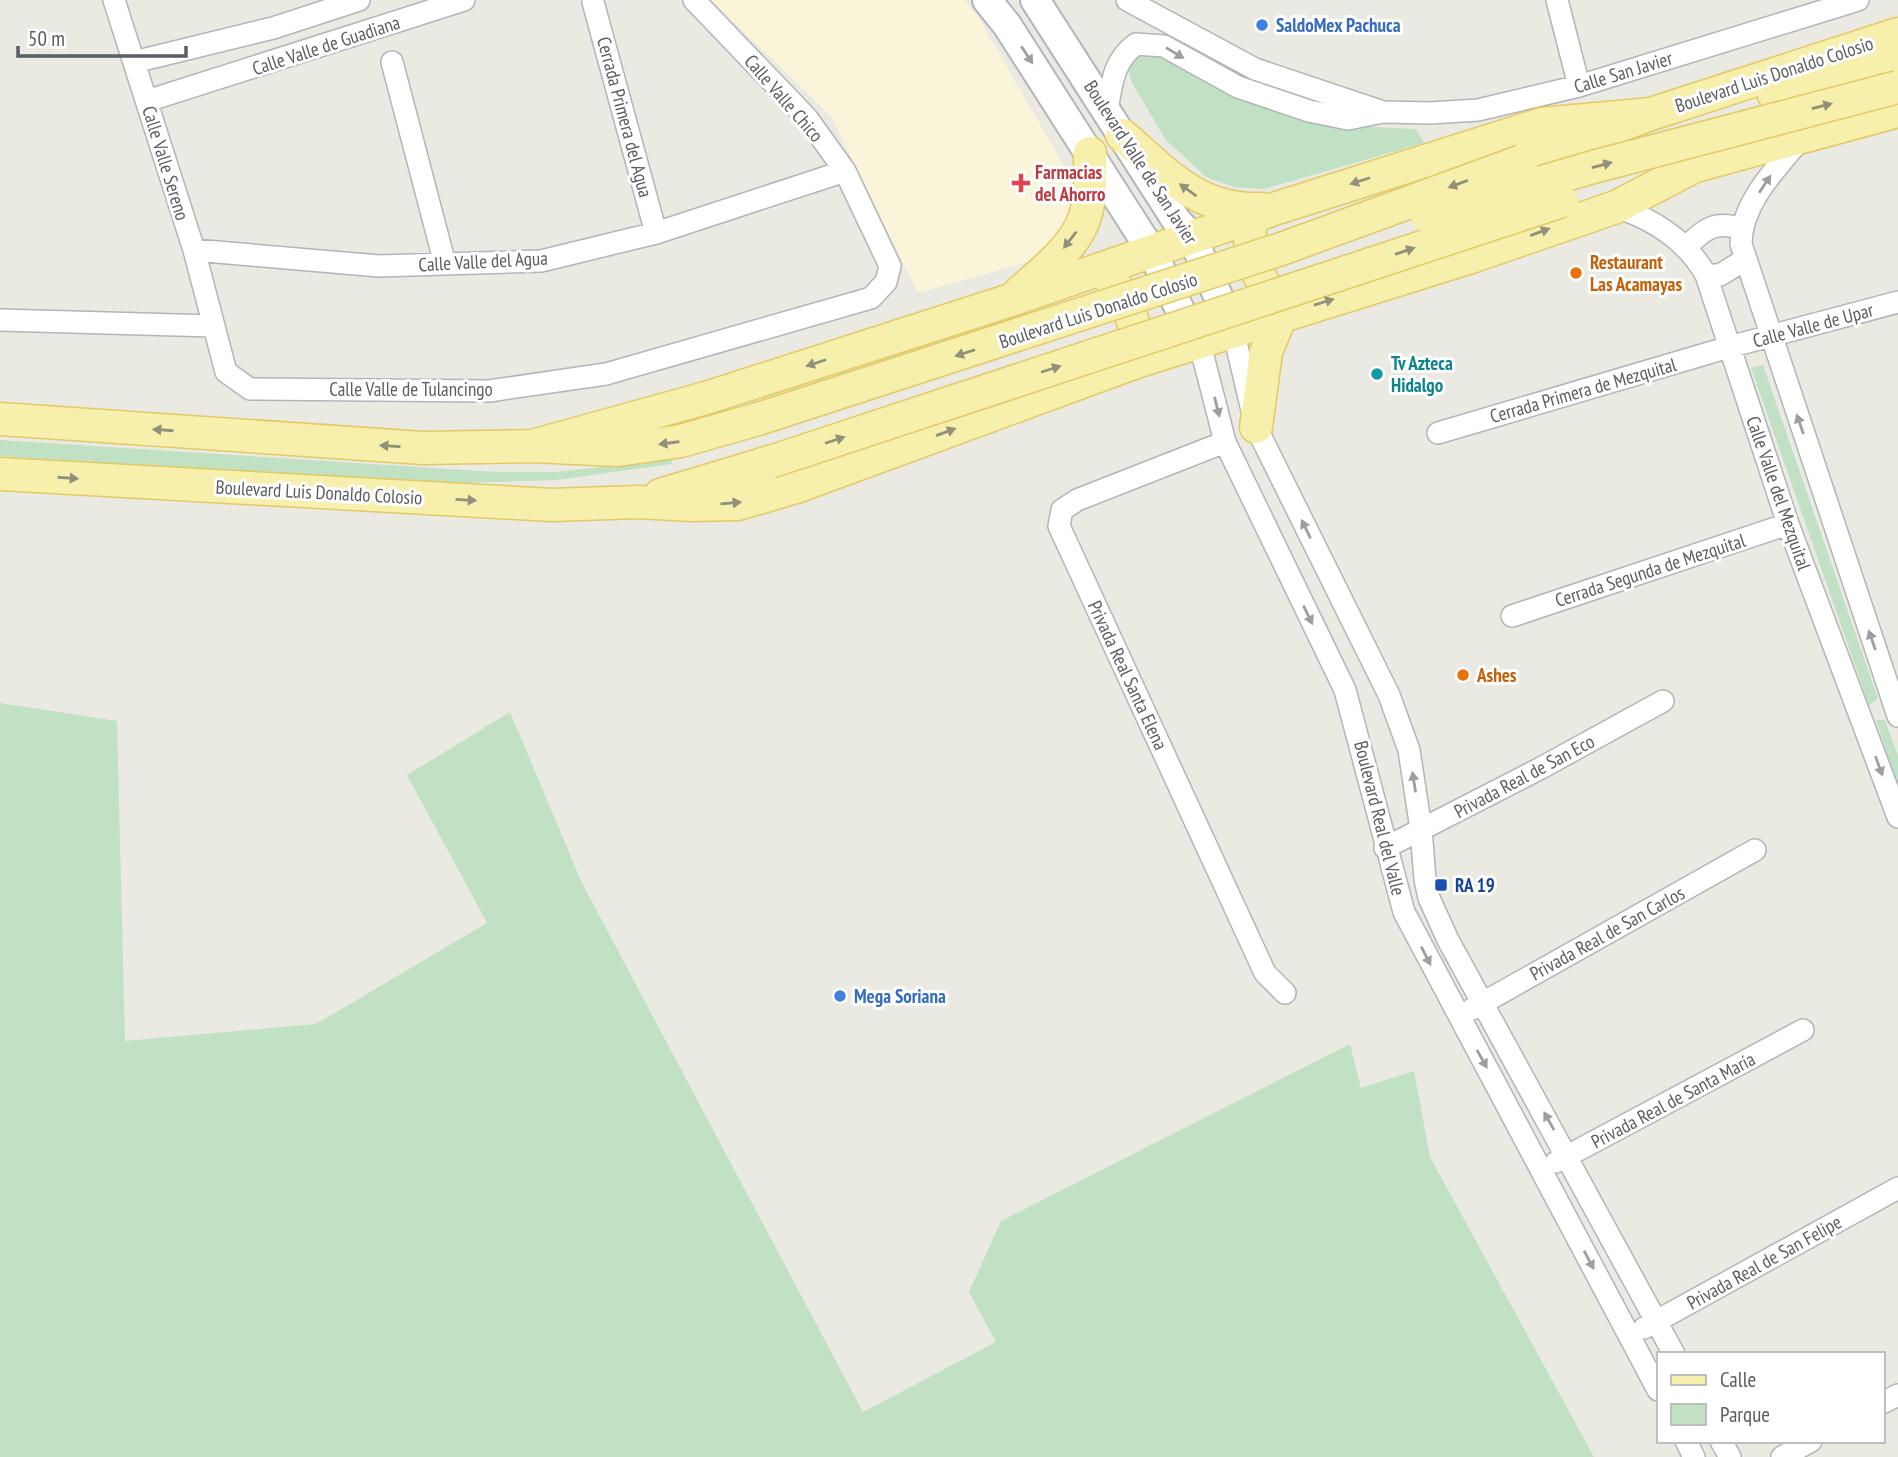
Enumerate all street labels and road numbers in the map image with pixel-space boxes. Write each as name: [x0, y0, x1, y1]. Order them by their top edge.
street label: Calle Valle de Guadiana: [249, 10, 403, 80]
street label: Boulevard Luis Donaldo Colosio: [1672, 31, 1876, 117]
street label: Cerrada Primera del Agua: [592, 34, 658, 200]
street label: Calle San Javier: [1571, 45, 1676, 98]
street label: Calle Valle Chico: [739, 49, 829, 147]
street label: Boulevard Valle de San Javier: [1079, 76, 1203, 249]
street label: Calle Valle Sereno: [137, 103, 195, 223]
street label: Calle Valle del Agua: [418, 246, 548, 276]
street label: Boulevard Luis Donaldo Colosio: [996, 267, 1200, 353]
street label: Calle Valle de Upar: [1750, 297, 1877, 353]
street label: Cerrada Primera de Mezquital: [1487, 352, 1679, 428]
street label: Calle Valle de Tulancingo: [329, 377, 493, 401]
street label: Calle Valle del Mezquital: [1741, 413, 1817, 574]
street label: Boulevard Luis Donaldo Colosio: [215, 475, 423, 509]
street label: Cerrada Segunda de Mezquital: [1552, 528, 1749, 612]
street label: Privada Real Santa Elena: [1083, 597, 1173, 753]
street label: Privada Real de San Eco: [1450, 729, 1598, 823]
street label: Boulevard Real del Valle: [1349, 738, 1411, 898]
street label: Privada Real de San Carlos: [1526, 881, 1688, 985]
street label: Privada Real de Santa María: [1587, 1047, 1759, 1153]
street label: Privada Real de San Felipe: [1683, 1209, 1846, 1314]

